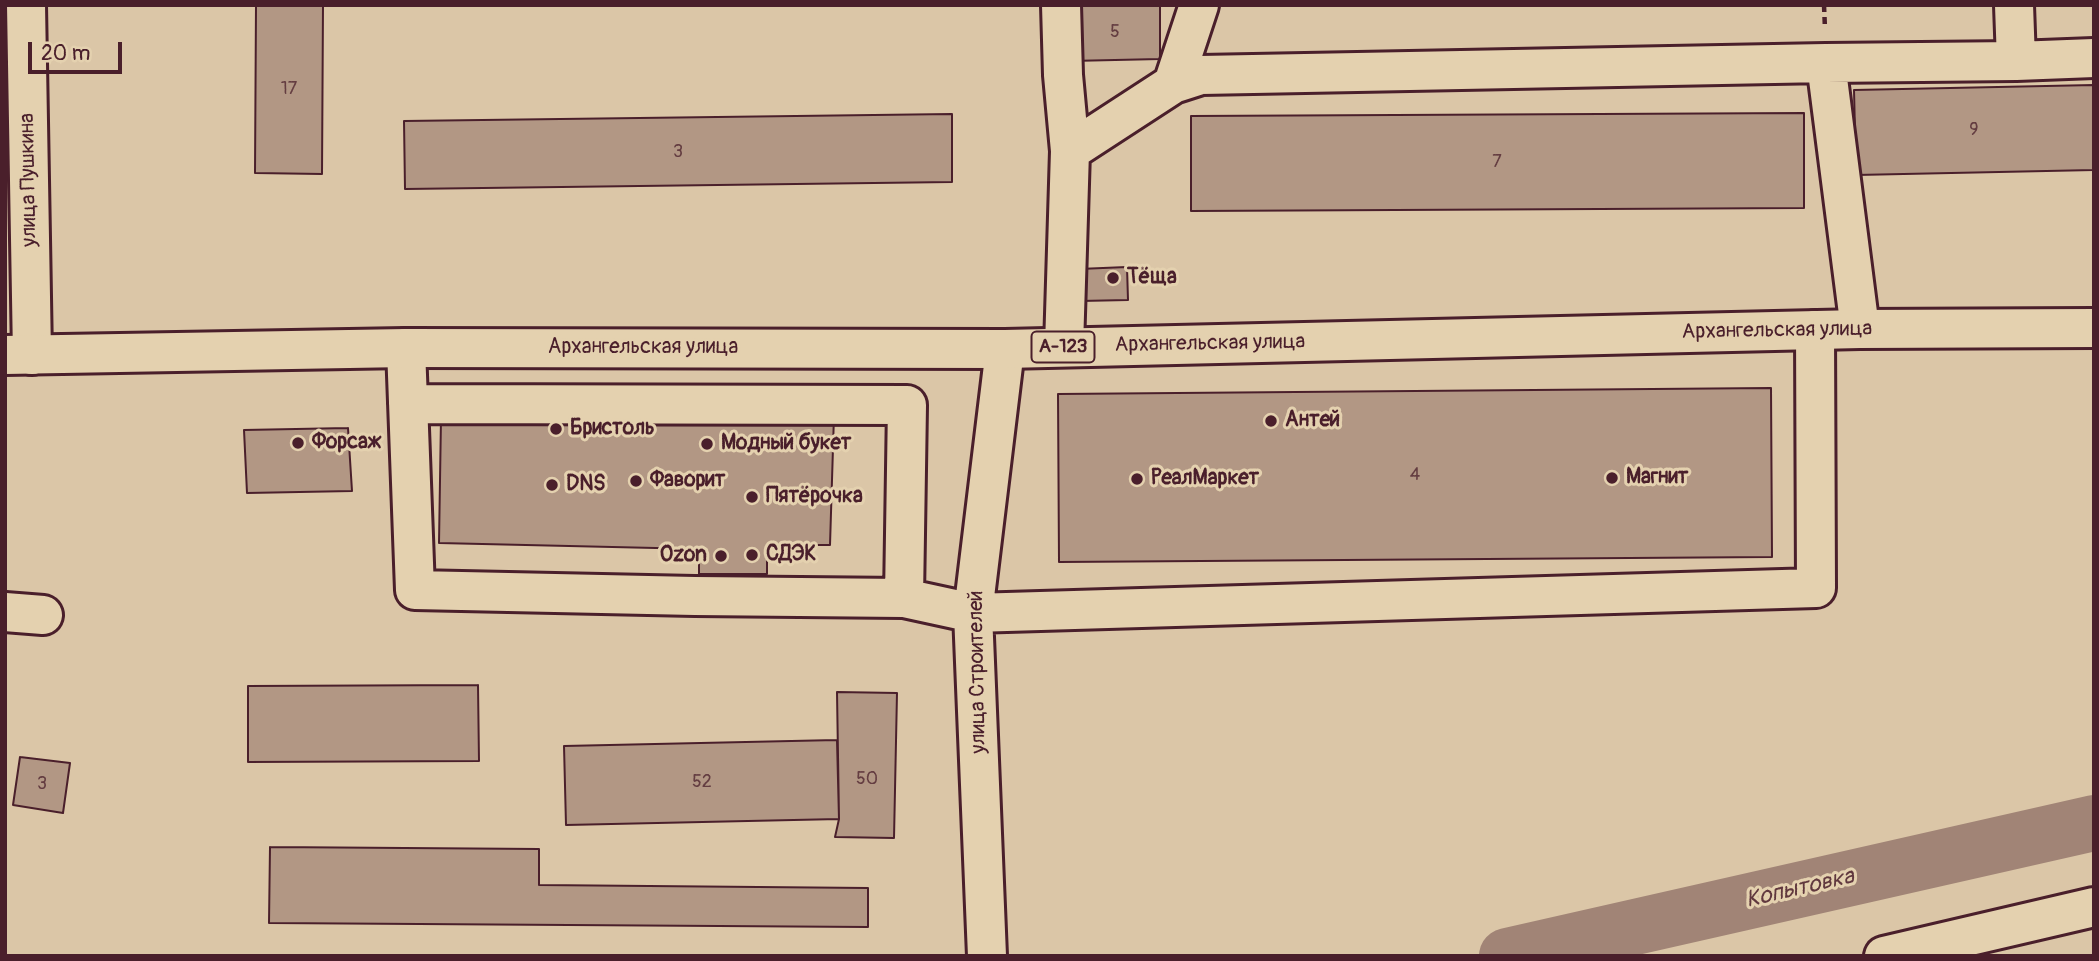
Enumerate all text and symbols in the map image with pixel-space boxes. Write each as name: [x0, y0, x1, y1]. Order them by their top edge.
house number: 5: [1110, 21, 1120, 43]
scale bar: [32, 28, 126, 72]
text: 20 m: [41, 40, 90, 67]
house number: 17: [281, 78, 297, 100]
street label: улица Пушкина: [15, 113, 43, 247]
house number: 9: [1969, 119, 1979, 141]
house number: 3: [673, 141, 683, 163]
house number: 7: [1492, 151, 1502, 173]
place label: Тёща: [1127, 265, 1177, 291]
marker: Тёща: [1105, 270, 1121, 286]
street label: Архангельская улица: [1682, 317, 1872, 345]
street label: Архангельская улица: [1115, 330, 1305, 358]
road number: А-123: [1032, 332, 1094, 362]
street label: Архангельская улица: [548, 335, 738, 361]
place label: Антей: [1285, 408, 1340, 434]
marker: Антей: [1263, 413, 1279, 429]
place label: Бристоль: [570, 416, 655, 442]
marker: Бристоль: [548, 421, 564, 437]
place label: Форсаж: [312, 430, 381, 456]
place label: Модный букет: [721, 431, 851, 457]
marker: Форсаж: [290, 435, 306, 451]
marker: Модный букет: [699, 436, 715, 452]
house number: 4: [1410, 464, 1420, 486]
place label: Магнит: [1626, 465, 1688, 491]
place label: РеалМаркет: [1151, 466, 1259, 492]
place label: Фаворит: [650, 468, 725, 494]
marker: Магнит: [1604, 470, 1620, 486]
marker: РеалМаркет: [1129, 471, 1145, 487]
place label: DNS: [566, 472, 606, 498]
marker: Фаворит: [628, 473, 644, 489]
marker: DNS: [544, 477, 560, 493]
place label: Пятёрочка: [766, 484, 863, 510]
marker: Пятёрочка: [744, 489, 760, 505]
place label: СДЭК: [766, 542, 816, 568]
place label: Ozon: [660, 543, 707, 569]
marker: СДЭК: [744, 547, 760, 563]
marker: Ozon: [713, 548, 729, 564]
street label: улица Строителей: [964, 590, 992, 754]
house number: 50: [856, 768, 878, 790]
house number: 52: [692, 771, 712, 793]
house number: 3: [37, 773, 47, 795]
water label: Копытовка: [1743, 863, 1857, 915]

